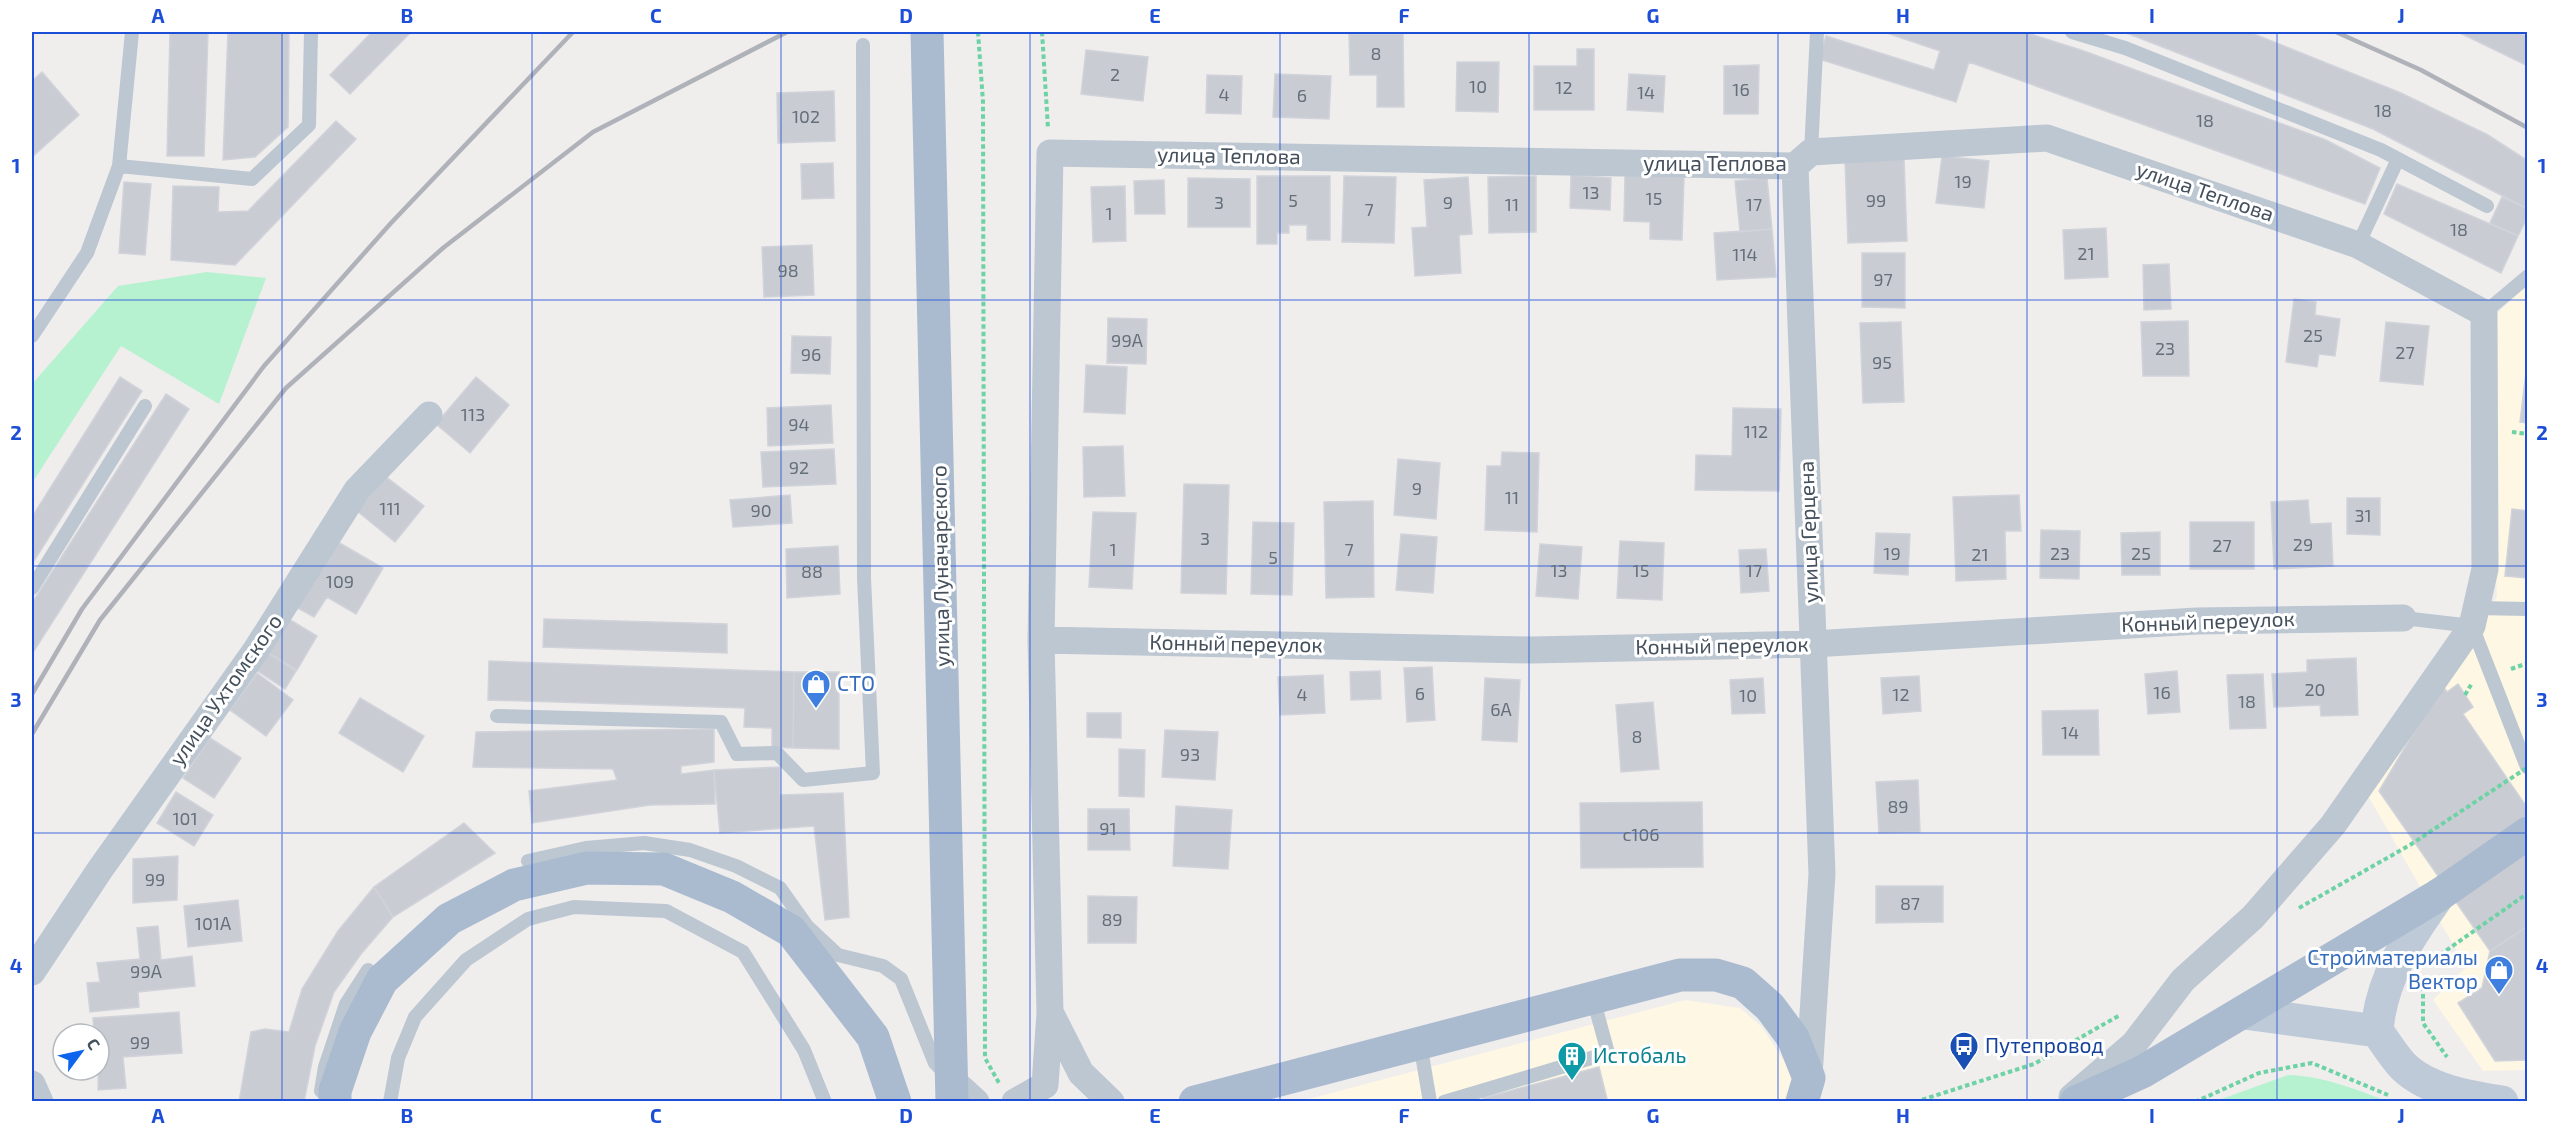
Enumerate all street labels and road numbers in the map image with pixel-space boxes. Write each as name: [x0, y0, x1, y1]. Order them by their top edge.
street label: улица Теплова: [1157, 141, 1301, 169]
street label: улица Теплова: [1643, 150, 1787, 176]
street label: улица Теплова: [2133, 155, 2277, 227]
street label: улица Герцена: [1793, 461, 1823, 603]
street label: улица Луначарского: [925, 465, 955, 667]
street label: Конный переулок: [2121, 605, 2295, 637]
street label: улица Ухтомского: [163, 609, 287, 770]
street label: Конный переулок: [1149, 628, 1323, 658]
street label: Конный переулок: [1635, 630, 1809, 660]

